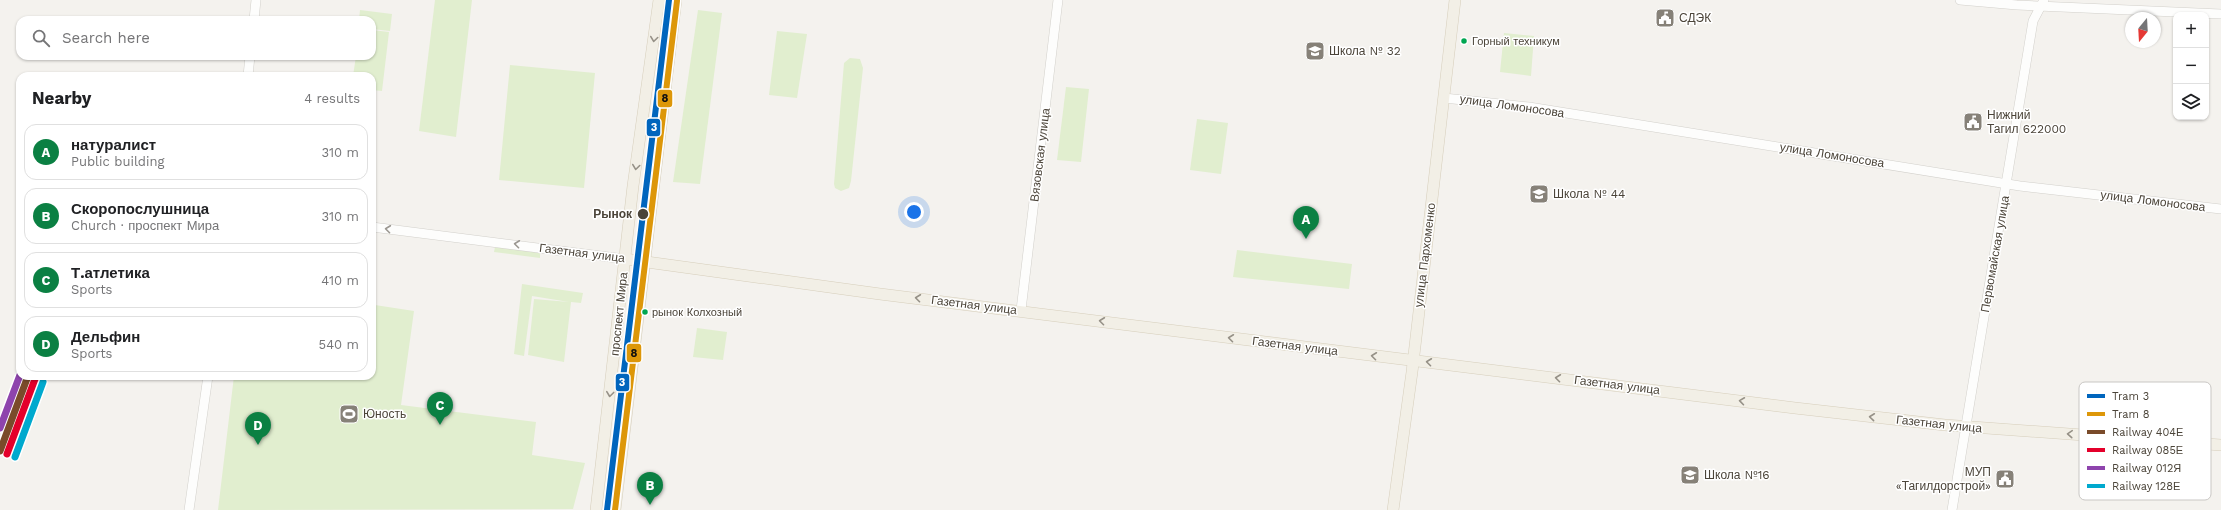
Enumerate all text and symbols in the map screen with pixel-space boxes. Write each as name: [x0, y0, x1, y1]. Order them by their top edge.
public building icon: СДЭК: [1654, 7, 1676, 29]
place label: СДЭК: [1679, 11, 1711, 25]
north arrow: [2125, 12, 2161, 48]
map controls: [2173, 12, 2209, 120]
button: +: [2173, 12, 2209, 48]
search box: [16, 16, 376, 60]
icon: search: [30, 27, 52, 49]
text: Search here: [62, 29, 150, 47]
place label: Горный техникум: [1472, 35, 1560, 48]
one-way arrow: [649, 36, 658, 42]
marker: Горный техникум: [1459, 36, 1469, 46]
school or university icon: Школа № 32: [1304, 40, 1326, 62]
place label: Школа № 32: [1329, 44, 1401, 58]
button: −: [2173, 48, 2209, 84]
button: layers: [2173, 84, 2209, 120]
text: Nearby: [32, 88, 91, 108]
line badge: 8: [657, 89, 673, 108]
text: 4 results: [304, 91, 360, 106]
text: 8: [662, 92, 669, 105]
street label: улица Ломоносова: [1459, 92, 1566, 120]
street label: Вязовская улица: [1027, 107, 1053, 203]
place label: Нижний Тагил 622000: [1987, 108, 2066, 136]
public building icon: Нижний Тагил 622000: [1962, 111, 1984, 133]
line badge: 3: [646, 118, 661, 137]
text: 3: [651, 121, 658, 134]
text: натуралист: [71, 136, 156, 154]
street label: улица Ломоносова: [1779, 140, 1886, 170]
text: A: [42, 145, 50, 160]
text: 310 m: [321, 145, 359, 160]
text: Public building: [71, 154, 164, 169]
one-way arrow: [632, 164, 641, 170]
school or university icon: Школа № 44: [1528, 183, 1550, 205]
place label: Школа № 44: [1553, 187, 1625, 201]
street label: улица Ломоносова: [2100, 188, 2207, 214]
street label: Первомайская улица: [1978, 194, 2012, 313]
text: Скоропослушница: [71, 200, 209, 218]
your location: [904, 202, 924, 222]
street label: улица Пархоменко: [1412, 202, 1438, 308]
pin: A: [1293, 206, 1319, 239]
place label: Рынок: [593, 207, 633, 221]
marker: Рынок: [636, 207, 650, 221]
text: B: [42, 209, 50, 224]
text: 310 m: [321, 209, 359, 224]
text: Church · проспект Мира: [71, 218, 219, 233]
one-way arrow: [385, 224, 391, 233]
one-way arrow: [514, 240, 520, 249]
street label: Газетная улица: [538, 241, 626, 265]
text: Т.атлетика: [71, 264, 150, 282]
street label: проспект Мира: [608, 271, 630, 357]
text: C: [42, 273, 50, 288]
text: 410 m: [321, 273, 359, 288]
text: Sports: [71, 282, 112, 297]
street label: Газетная улица: [930, 293, 1018, 317]
one-way arrow: [915, 294, 921, 303]
place label: рынок Колхозный: [652, 306, 742, 319]
marker: рынок Колхозный: [640, 307, 650, 317]
one-way arrow: [1099, 317, 1106, 326]
text: Дельфин: [71, 328, 140, 346]
one-way arrow: [1228, 334, 1234, 343]
street label: Газетная улица: [1251, 334, 1339, 358]
text: D: [41, 337, 51, 352]
text: 540 m: [319, 337, 359, 352]
line badge: 8: [626, 343, 642, 363]
text: Sports: [71, 346, 112, 361]
text: 8: [631, 347, 638, 360]
one-way arrow: [1371, 351, 1377, 360]
one-way arrow: [1426, 358, 1432, 367]
line badge: 3: [615, 373, 630, 392]
street label: Газетная улица: [1573, 373, 1661, 397]
one-way arrow: [1555, 374, 1561, 383]
text: 3: [619, 376, 626, 389]
legend: [2079, 382, 2211, 500]
text: Tram 3: [2112, 390, 2149, 403]
one-way arrow: [605, 391, 614, 397]
pin: C: [427, 392, 453, 425]
one-way arrow: [1739, 397, 1746, 406]
sports icon: Юность: [338, 403, 360, 425]
place label: Юность: [363, 407, 406, 421]
text: Tram 8: [2112, 408, 2150, 421]
pin: D: [245, 412, 271, 445]
one-way arrow: [1868, 413, 1875, 422]
street label: Газетная улица: [1895, 413, 1983, 436]
text: Railway 404Е: [2112, 426, 2183, 439]
one-way arrow: [2067, 430, 2073, 439]
text: Railway 085Е: [2112, 444, 2183, 457]
text: Railway 012Я: [2112, 462, 2181, 475]
school or university icon: Школа №16: [1679, 464, 1701, 486]
place label: МУП «Тагилдорстрой»: [1896, 465, 1991, 493]
place label: Школа №16: [1704, 468, 1770, 482]
public building icon: МУП «Тагилдорстрой»: [1994, 468, 2016, 490]
pin: B: [637, 472, 663, 505]
text: Railway 128Е: [2112, 480, 2180, 493]

